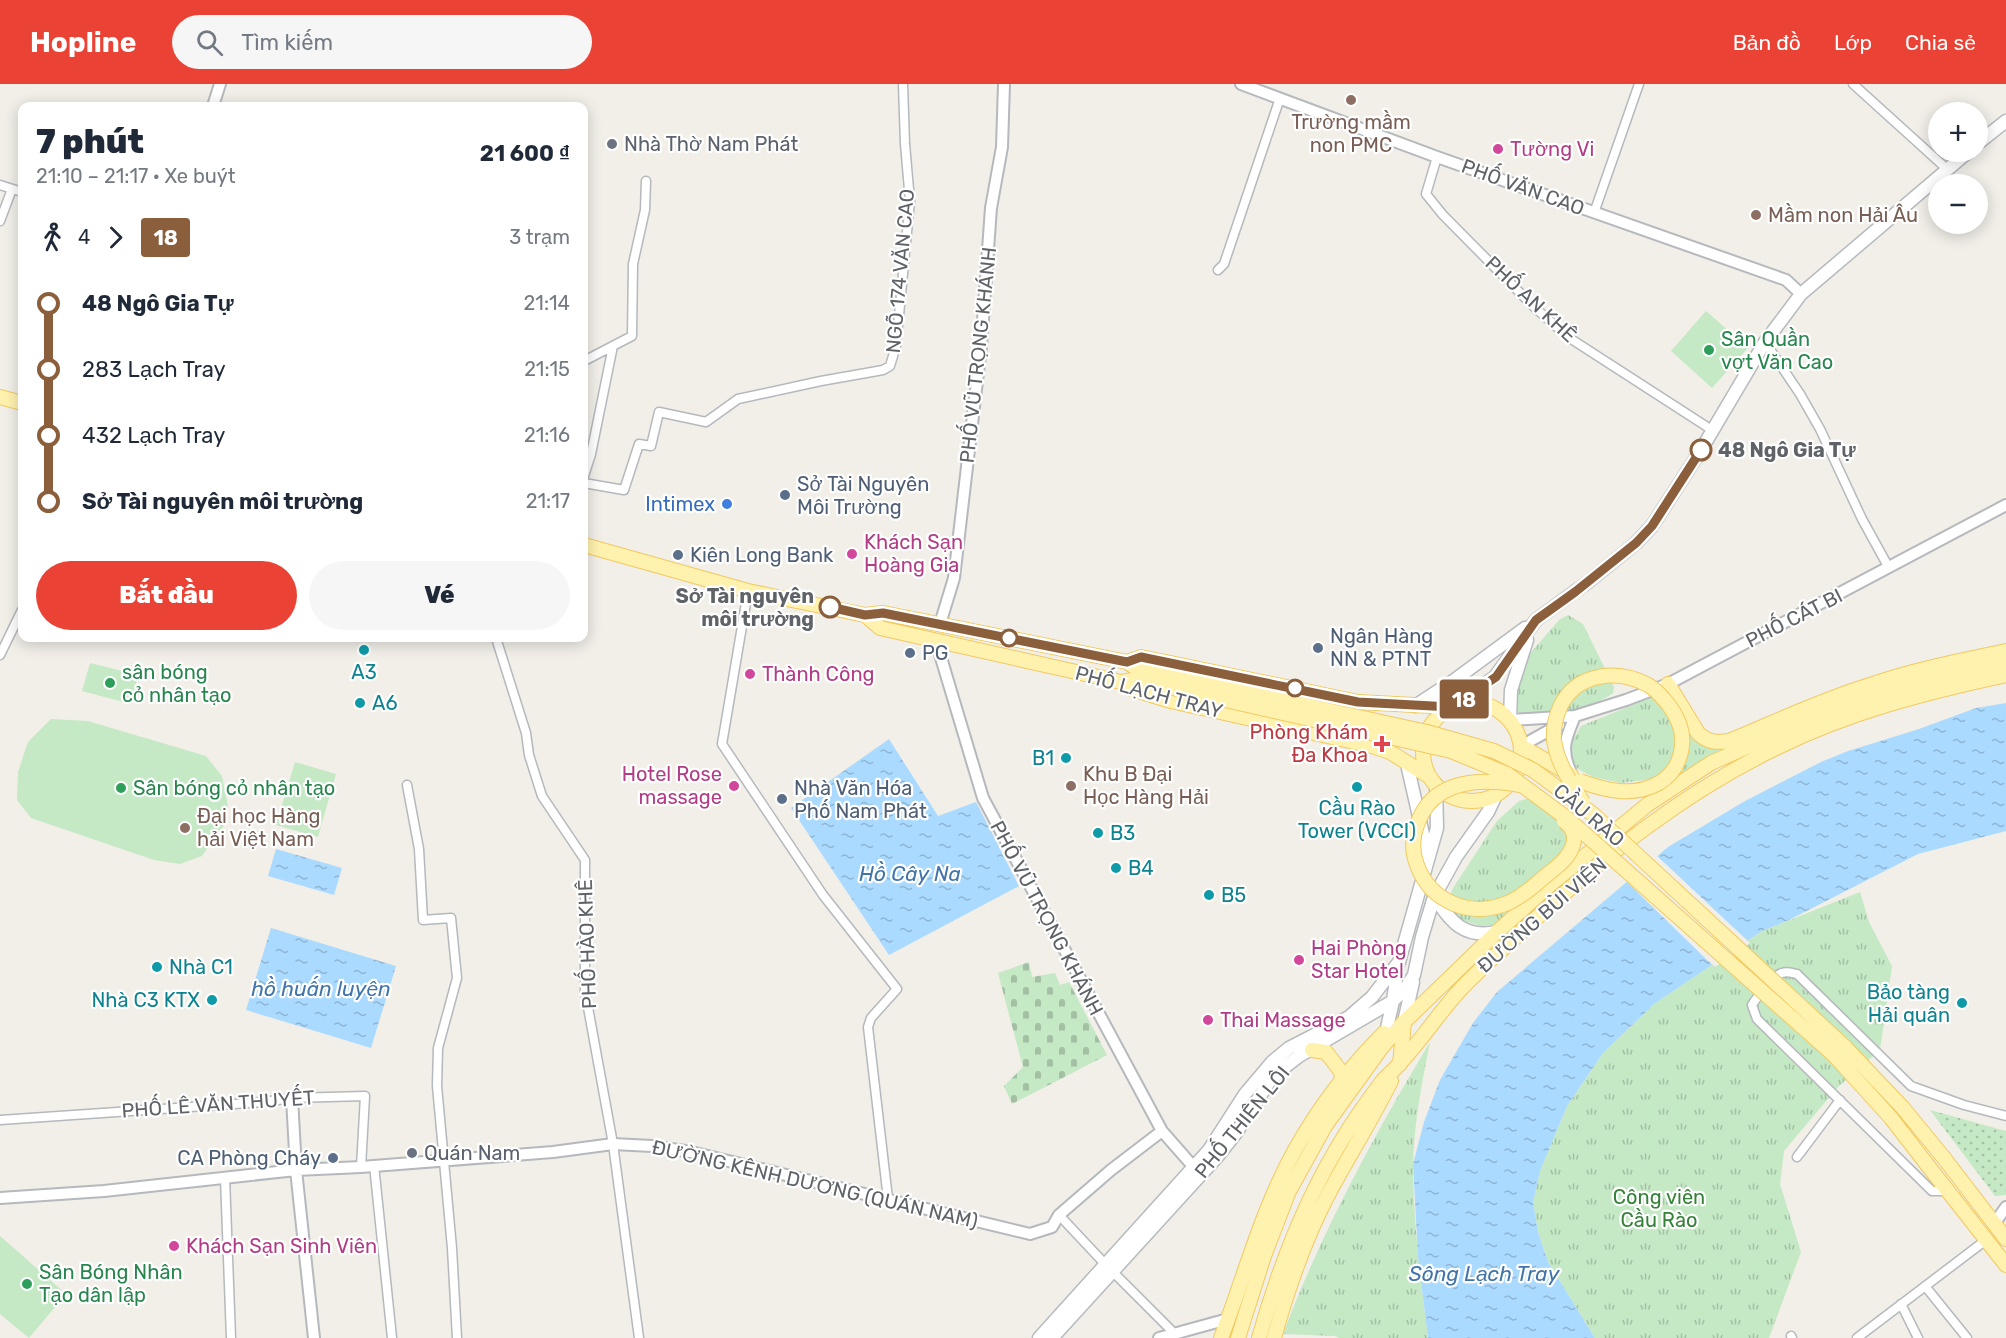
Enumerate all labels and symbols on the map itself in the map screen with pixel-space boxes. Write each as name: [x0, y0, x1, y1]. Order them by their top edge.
marker: Trường mầm non PMC: [1344, 93, 1358, 107]
place label: Trường mầm non PMC: [1291, 110, 1411, 157]
place label: Nhà Thờ Nam Phát: [624, 132, 798, 156]
marker: Nhà Thờ Nam Phát: [605, 137, 619, 151]
place label: Tường Vi: [1510, 137, 1594, 161]
marker: Tường Vi: [1491, 142, 1505, 156]
street label: PHỐ VĂN CAO: [1458, 151, 1589, 220]
street label: NGÕ 174 VĂN CAO: [881, 188, 919, 354]
place label: Mầm non Hải Âu: [1768, 203, 1918, 227]
marker: Mầm non Hải Âu: [1749, 208, 1763, 222]
street label: PHỐ VŨ TRỌNG KHÁNH: [952, 246, 1001, 464]
street label: PHỐ AN KHÊ: [1481, 249, 1583, 347]
place label: Sân Quần vợt Văn Cao: [1721, 327, 1833, 374]
marker: Sân Quần vợt Văn Cao: [1702, 343, 1716, 357]
place label: 48 Ngô Gia Tự: [1718, 438, 1856, 462]
marker: 48 Ngô Gia Tự: [1690, 439, 1712, 461]
place label: Sở Tài Nguyên Môi Trường: [797, 472, 929, 519]
marker: Sở Tài Nguyên Môi Trường: [778, 488, 792, 502]
place label: Intimex: [645, 492, 715, 516]
marker: Intimex: [720, 497, 734, 511]
place label: Khách Sạn Hoàng Gia: [864, 530, 963, 577]
place label: Kiên Long Bank: [690, 543, 834, 567]
marker: Khách Sạn Hoàng Gia: [845, 547, 859, 561]
marker: Kiên Long Bank: [671, 548, 685, 562]
street label: PHỐ CÁT BI: [1740, 581, 1846, 653]
place label: Sở Tài nguyên môi trường: [675, 584, 814, 631]
marker: Sở Tài nguyên môi trường: [819, 596, 841, 618]
place label: Ngân Hàng NN & PTNT: [1330, 624, 1433, 671]
unlabelled marker: [1000, 629, 1018, 647]
place label: PG: [922, 641, 948, 665]
marker: Ngân Hàng NN & PTNT: [1311, 641, 1325, 655]
marker: A3: [357, 643, 371, 657]
marker: PG: [903, 646, 917, 660]
street label: PHỐ LẠCH TRAY: [1073, 658, 1226, 723]
place label: sân bóng cỏ nhân tạo: [122, 660, 231, 707]
place label: A3: [351, 660, 377, 684]
place label: Thành Công: [762, 662, 874, 686]
marker: Thành Công: [743, 667, 757, 681]
marker: sân bóng cỏ nhân tạo: [103, 676, 117, 690]
unlabelled marker: [1286, 679, 1304, 697]
line badge: 18: [1437, 680, 1491, 718]
place label: A6: [372, 691, 397, 715]
marker: A6: [353, 696, 367, 710]
place label: Phòng Khám Đa Khoa: [1250, 720, 1368, 767]
marker: Phòng Khám Đa Khoa: [1373, 735, 1391, 753]
place label: B1: [1032, 746, 1054, 770]
marker: B1: [1059, 751, 1073, 765]
place label: Hotel Rose massage: [622, 762, 722, 809]
place label: Khu B Đại Học Hàng Hải: [1083, 762, 1209, 809]
place label: Sân bóng cỏ nhân tạo: [133, 776, 335, 800]
place label: Nhà Văn Hóa Phố Nam Phát: [794, 776, 927, 823]
street label: CẦU RÀO: [1549, 776, 1631, 852]
marker: Hotel Rose massage: [727, 779, 741, 793]
marker: Khu B Đại Học Hàng Hải: [1064, 779, 1078, 793]
marker: Cầu Rào Tower (VCCI): [1350, 780, 1364, 794]
marker: Sân bóng cỏ nhân tạo: [114, 781, 128, 795]
marker: Nhà Văn Hóa Phố Nam Phát: [775, 792, 789, 806]
place label: Cầu Rào Tower (VCCI): [1298, 796, 1416, 843]
place label: Đại học Hàng hải Việt Nam: [197, 804, 320, 851]
street label: PHỐ VŨ TRỌNG KHÁNH: [985, 815, 1111, 1019]
marker: Đại học Hàng hải Việt Nam: [178, 821, 192, 835]
place label: B3: [1110, 821, 1135, 845]
marker: B3: [1091, 826, 1105, 840]
street label: ĐƯỜNG BÙI VIỆN: [1472, 852, 1612, 978]
place label: B4: [1128, 856, 1154, 880]
water label: Hồ Cây Na: [859, 861, 961, 886]
marker: B4: [1109, 861, 1123, 875]
street label: PHỐ HÀO KHÊ: [570, 879, 601, 1009]
place label: B5: [1221, 883, 1246, 907]
marker: B5: [1202, 888, 1216, 902]
place label: Hai Phòng Star Hotel: [1311, 936, 1407, 983]
marker: Hai Phòng Star Hotel: [1292, 953, 1306, 967]
place label: Nhà C1: [169, 955, 233, 979]
marker: Nhà C1: [150, 960, 164, 974]
water label: hồ huấn luyện: [251, 976, 391, 1001]
place label: Bảo tàng Hải quân: [1867, 980, 1950, 1027]
place label: Nhà C3 KTX: [91, 988, 200, 1012]
marker: Nhà C3 KTX: [205, 993, 219, 1007]
marker: Bảo tàng Hải quân: [1955, 996, 1969, 1010]
place label: Thai Massage: [1220, 1008, 1346, 1032]
marker: Thai Massage: [1201, 1013, 1215, 1027]
street label: PHỐ THIÊN LÔI: [1187, 1059, 1295, 1183]
street label: PHỐ LÊ VĂN THUYẾT: [120, 1083, 316, 1123]
street label: ĐƯỜNG KÊNH DƯƠNG (QUÁN NAM): [650, 1135, 980, 1233]
place label: Quán Nam: [424, 1141, 520, 1165]
place label: CA Phòng Cháy: [177, 1146, 321, 1170]
marker: Quán Nam: [405, 1146, 419, 1160]
marker: CA Phòng Cháy: [326, 1151, 340, 1165]
park label: Công viên Cầu Rào: [1613, 1185, 1705, 1232]
place label: Khách Sạn Sinh Viên: [186, 1234, 377, 1258]
marker: Khách Sạn Sinh Viên: [167, 1239, 181, 1253]
place label: Sân Bóng Nhân Tạo dân lập: [39, 1260, 183, 1307]
water label: Sông Lạch Tray: [1409, 1261, 1561, 1286]
marker: Sân Bóng Nhân Tạo dân lập: [20, 1277, 34, 1291]

